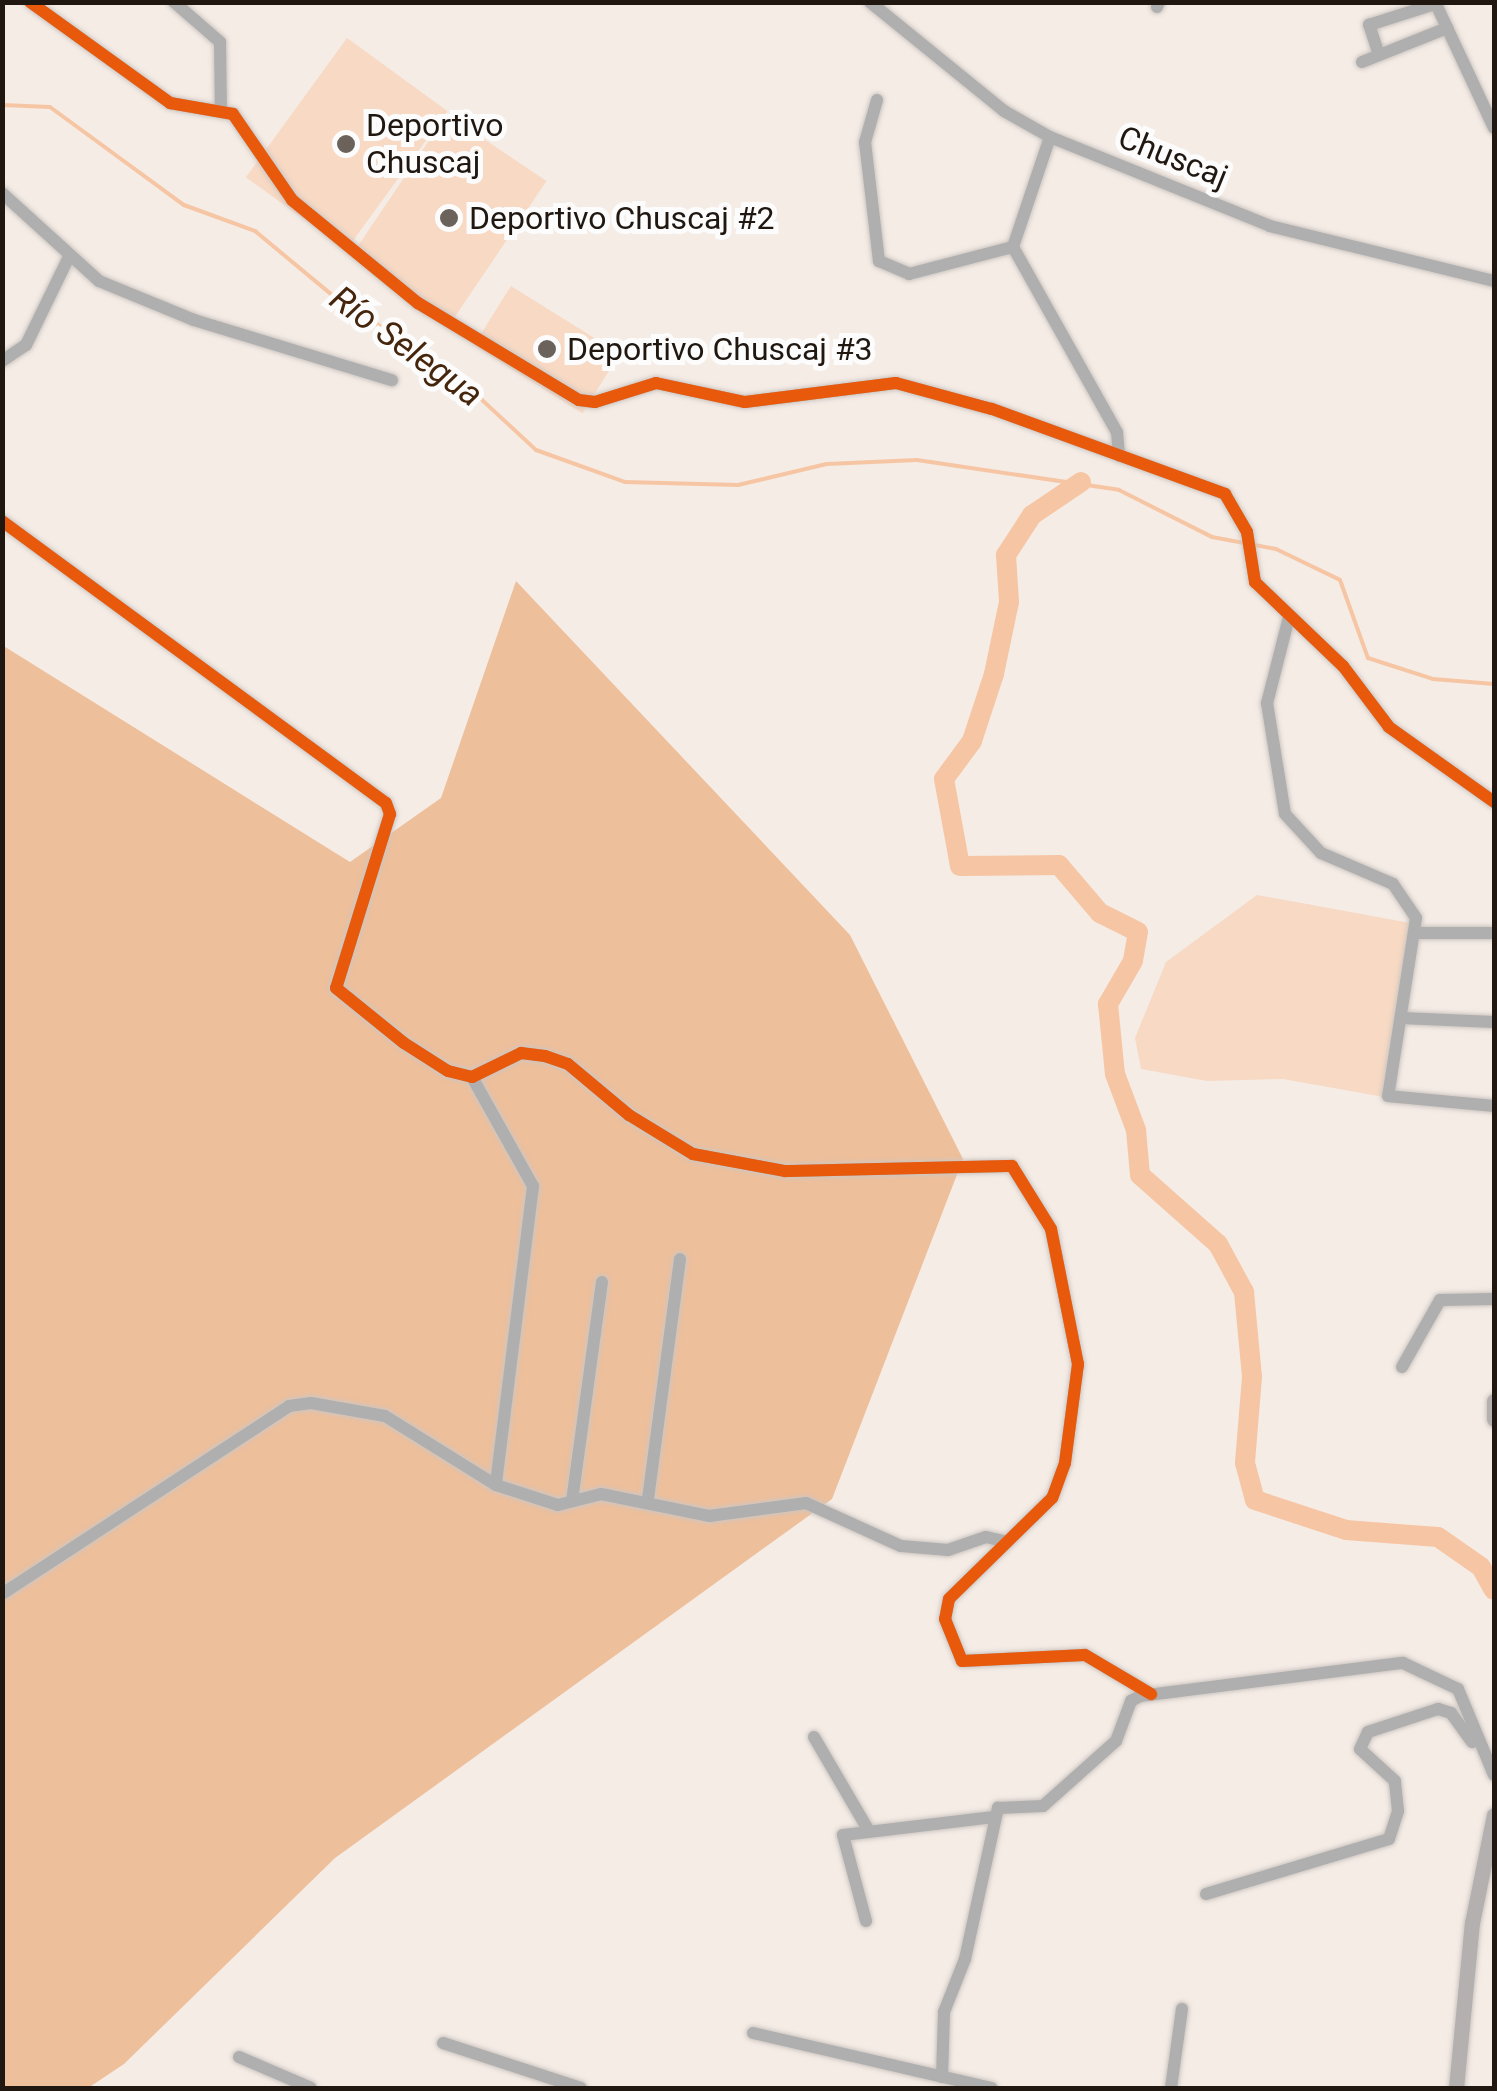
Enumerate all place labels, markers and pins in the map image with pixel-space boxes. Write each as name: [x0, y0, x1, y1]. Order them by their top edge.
place label: Deportivo Chuscaj: [366, 107, 504, 182]
marker: Deportivo Chuscaj: [335, 133, 357, 155]
place label: Deportivo Chuscaj #2: [469, 199, 775, 237]
marker: Deportivo Chuscaj #2: [438, 207, 460, 229]
place label: Deportivo Chuscaj #3: [567, 330, 873, 368]
marker: Deportivo Chuscaj #3: [536, 338, 558, 360]

